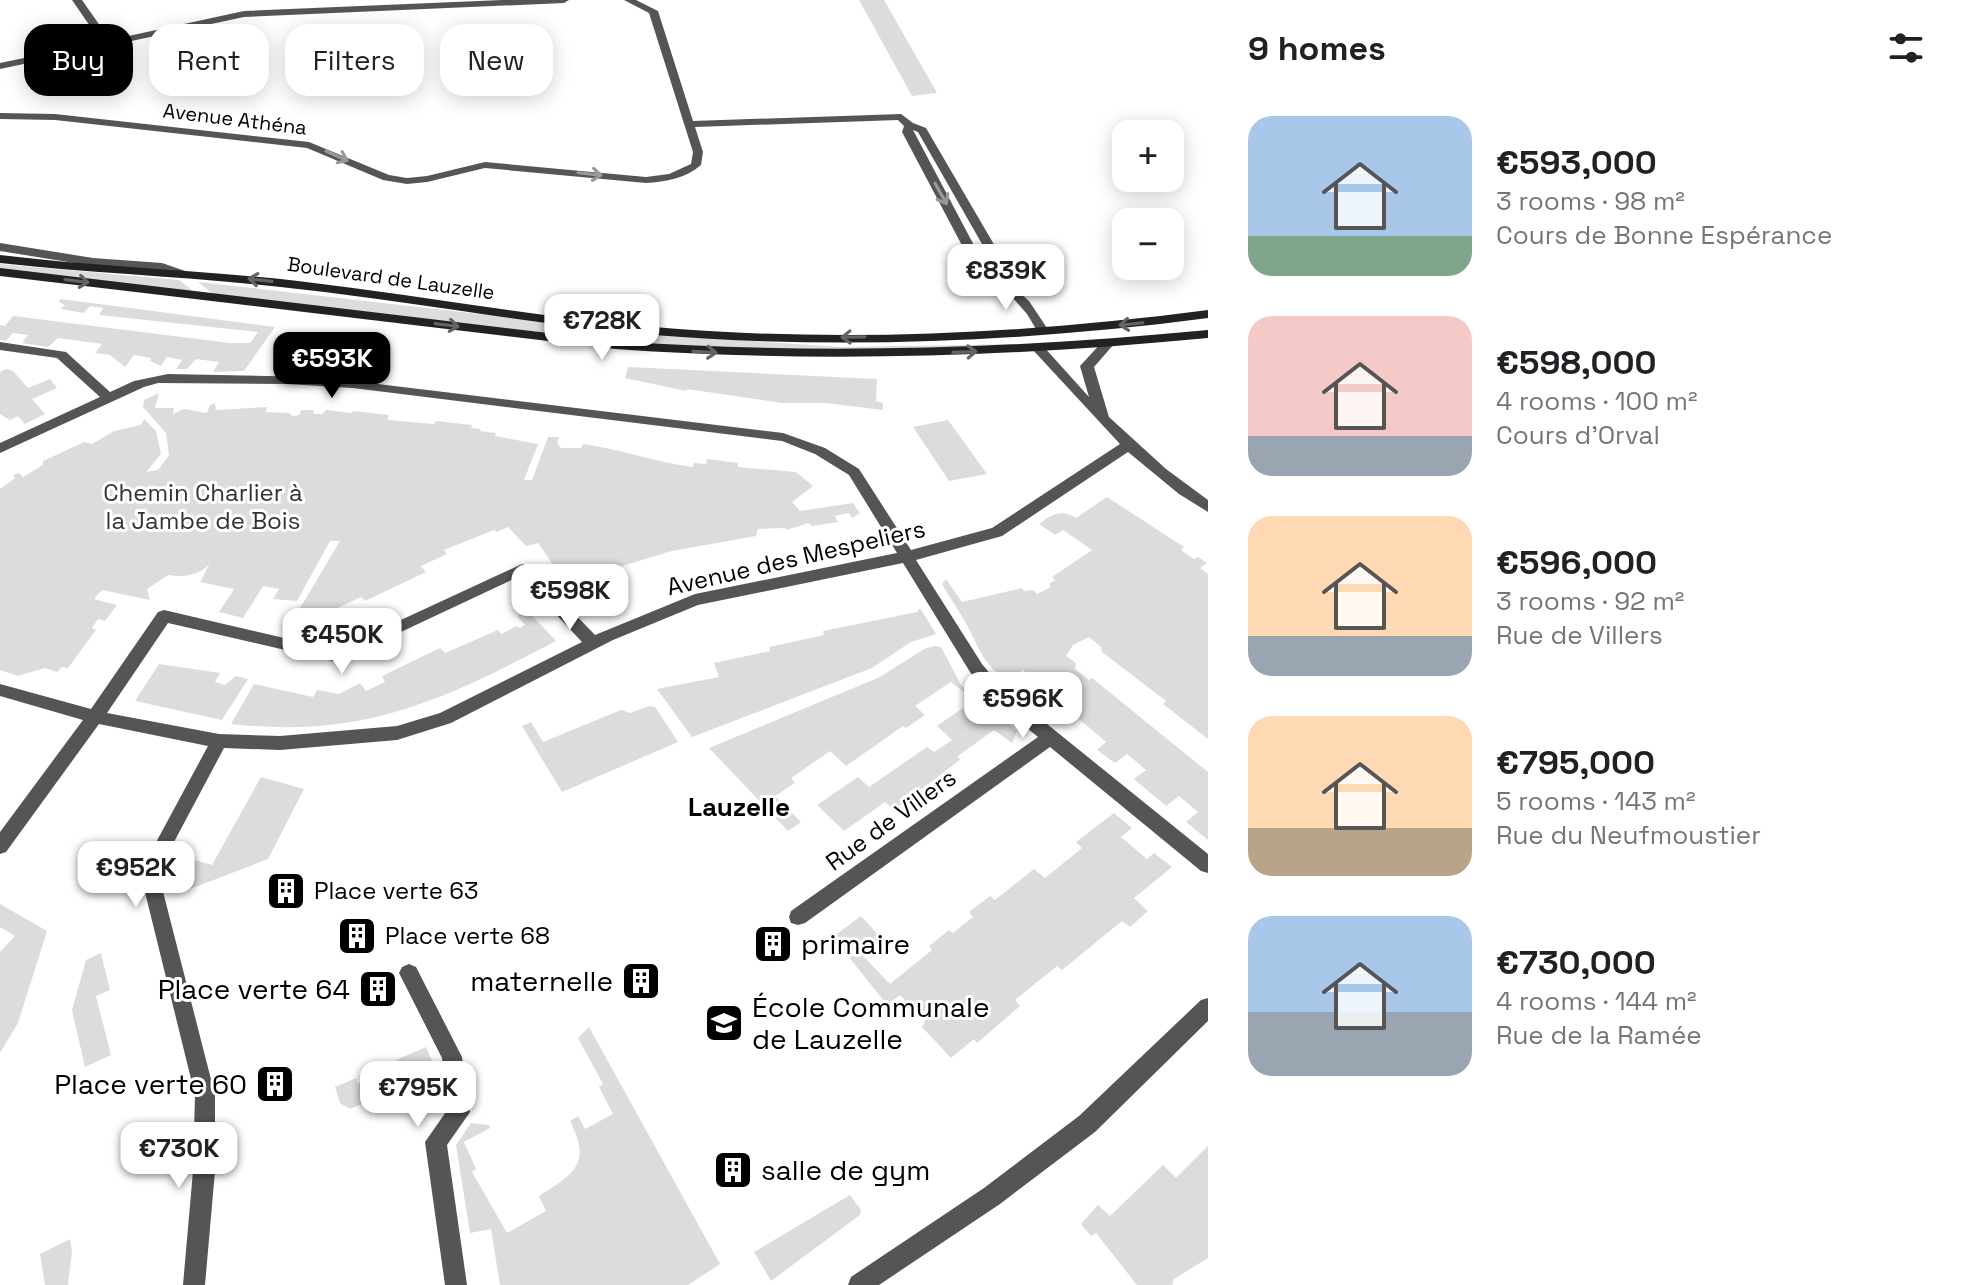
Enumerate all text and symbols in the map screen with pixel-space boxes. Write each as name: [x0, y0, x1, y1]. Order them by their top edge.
chip: Buy: [24, 24, 133, 96]
chip: Rent: [149, 24, 269, 96]
chip: Filters: [285, 24, 424, 96]
chip: New: [440, 24, 553, 96]
icon: filters: [1884, 26, 1928, 70]
text: 9 homes: [1248, 27, 1386, 70]
street label: Avenue Athéna: [162, 97, 308, 141]
map controls: [1112, 120, 1184, 280]
button: +: [1112, 120, 1184, 192]
text: €593,000: [1496, 141, 1657, 184]
icon: home: [1312, 148, 1408, 244]
one-way arrow: [324, 149, 349, 164]
one-way arrow: [576, 167, 603, 182]
one-way arrow: [933, 182, 949, 206]
text: 3 rooms · 98 m²: [1496, 184, 1685, 218]
button: −: [1112, 208, 1184, 280]
text: Cours de Bonne Espérance: [1496, 218, 1832, 252]
pin: €839K: [950, 244, 1062, 312]
street label: Boulevard de Lauzelle: [286, 251, 496, 305]
text: €839K: [965, 253, 1047, 287]
one-way arrow: [247, 273, 273, 288]
one-way arrow: [64, 274, 90, 289]
pin: €728K: [546, 294, 658, 362]
text: €728K: [562, 303, 642, 337]
one-way arrow: [1118, 316, 1145, 331]
one-way arrow: [434, 318, 459, 333]
one-way arrow: [840, 329, 867, 345]
pin: €593K: [276, 332, 388, 400]
text: €593K: [291, 341, 373, 375]
text: €598,000: [1496, 341, 1657, 384]
one-way arrow: [691, 344, 718, 359]
one-way arrow: [951, 345, 978, 360]
icon: home: [1312, 348, 1408, 444]
text: 4 rooms · 100 m²: [1496, 384, 1697, 418]
text: Cours d'Orval: [1496, 418, 1660, 452]
park label: Chemin Charlier à la Jambe de Bois: [103, 477, 303, 536]
street label: Avenue des Mespeliers: [664, 513, 928, 602]
text: €596,000: [1496, 541, 1657, 584]
icon: home: [1312, 548, 1408, 644]
pin: €598K: [514, 564, 626, 632]
text: €598K: [529, 573, 611, 607]
text: 3 rooms · 92 m²: [1496, 584, 1684, 618]
pin: €450K: [286, 608, 398, 676]
text: €450K: [301, 617, 383, 651]
text: Rue de Villers: [1496, 618, 1663, 652]
pin: €596K: [967, 672, 1079, 740]
text: €596K: [982, 681, 1064, 715]
text: €795,000: [1496, 741, 1655, 784]
icon: home: [1312, 748, 1408, 844]
street label: Rue de Villers: [819, 762, 962, 877]
text: 5 rooms · 143 m²: [1496, 784, 1695, 818]
district label: Lauzelle: [688, 790, 790, 824]
text: Rue du Neufmoustier: [1496, 818, 1761, 852]
pin: €952K: [80, 841, 192, 909]
text: €952K: [96, 850, 176, 884]
building icon: Place verte 63: [265, 870, 307, 912]
place label: Place verte 63: [314, 875, 478, 906]
building icon: Place verte 68: [336, 915, 378, 957]
place label: Place verte 68: [385, 920, 550, 951]
building icon: primaire: [752, 923, 794, 965]
place label: primaire: [801, 926, 910, 962]
text: €730,000: [1496, 941, 1656, 984]
icon: home: [1312, 948, 1408, 1044]
building icon: maternelle: [620, 960, 662, 1002]
place label: maternelle: [470, 963, 613, 999]
building icon: Place verte 64: [357, 968, 399, 1010]
place label: Place verte 64: [158, 971, 350, 1007]
text: 4 rooms · 144 m²: [1496, 984, 1697, 1018]
place label: École Communale de Lauzelle: [752, 989, 990, 1057]
school or university icon: École Communale de Lauzelle: [703, 1002, 745, 1044]
text: Rue de la Ramée: [1496, 1018, 1702, 1052]
pin: €795K: [362, 1061, 474, 1129]
building icon: Place verte 60: [254, 1063, 296, 1105]
place label: Place verte 60: [54, 1066, 247, 1102]
text: €795K: [378, 1070, 458, 1104]
pin: €730K: [123, 1122, 235, 1190]
text: €730K: [139, 1131, 219, 1165]
building icon: salle de gym: [712, 1149, 754, 1191]
place label: salle de gym: [761, 1152, 930, 1188]

